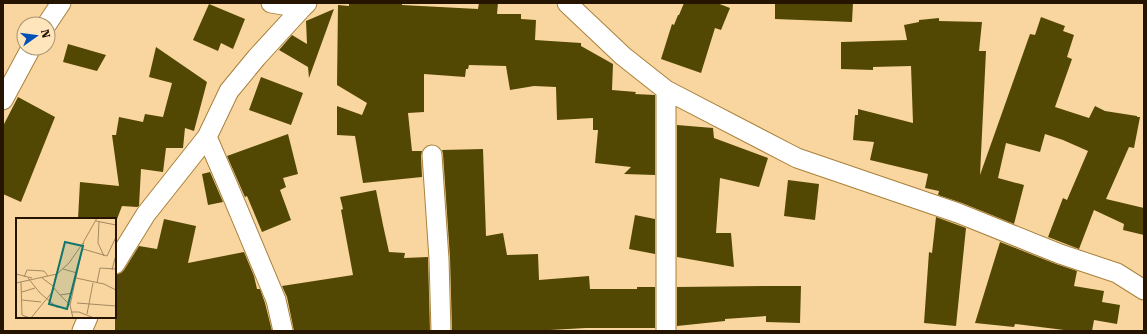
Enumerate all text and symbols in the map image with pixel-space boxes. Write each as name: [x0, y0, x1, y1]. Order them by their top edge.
north arrow: [16, 16, 56, 56]
text: N: [38, 28, 53, 40]
inset map: [16, 218, 116, 318]

